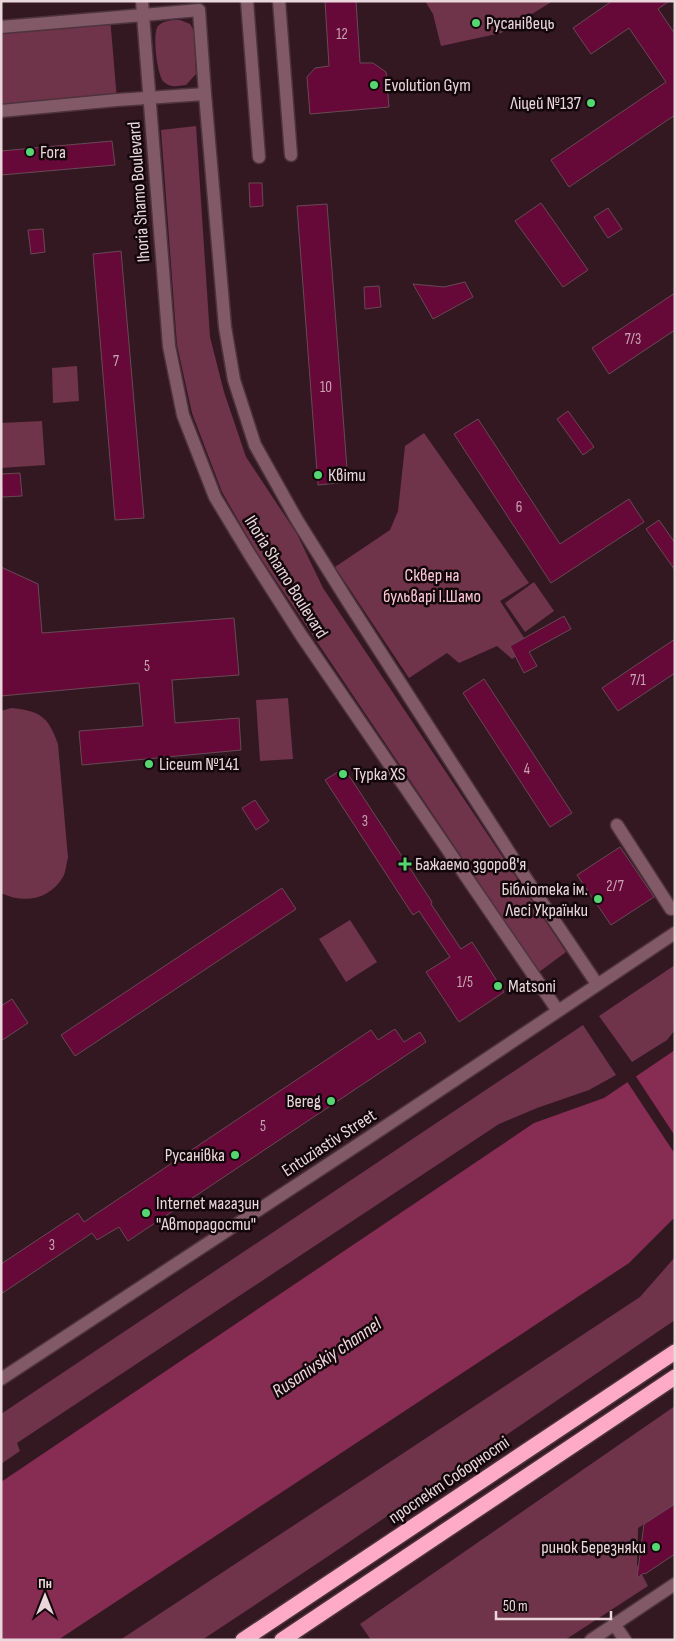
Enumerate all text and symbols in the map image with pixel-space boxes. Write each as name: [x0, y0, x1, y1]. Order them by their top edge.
place label: Русанівець: [486, 13, 555, 34]
marker: Русанівець: [470, 17, 482, 29]
house number: 12: [336, 25, 348, 44]
place label: Evolution Gym: [384, 75, 471, 96]
marker: Evolution Gym: [368, 79, 380, 91]
place label: Ліцей №137: [509, 93, 582, 114]
marker: Ліцей №137: [585, 97, 597, 109]
street label: Ihoria Shamo Boulevard: [124, 121, 154, 263]
place label: Fora: [40, 142, 66, 163]
marker: Fora: [24, 146, 36, 158]
house number: 7/3: [625, 330, 641, 349]
house number: 7: [113, 352, 119, 371]
house number: 10: [320, 378, 332, 397]
place label: Квіти: [328, 465, 366, 486]
marker: Квіти: [312, 469, 324, 481]
house number: 6: [516, 498, 522, 517]
street label: Ihoria Shamo Boulevard: [240, 512, 332, 642]
park label: Сквер на бульварі І.Шамо: [383, 565, 481, 607]
house number: 5: [144, 657, 150, 676]
house number: 7/1: [630, 671, 647, 690]
place label: Liceum №141: [159, 754, 240, 775]
marker: Liceum №141: [143, 758, 155, 770]
house number: 4: [524, 760, 530, 779]
place label: Турка XS: [353, 764, 406, 785]
marker: Турка XS: [337, 768, 349, 780]
house number: 3: [362, 812, 368, 831]
place label: Бажаемо здоров'я: [415, 854, 526, 875]
marker: Бажаемо здоров'я: [399, 858, 411, 870]
house number: 2/7: [606, 877, 624, 896]
place label: Бібліотека ім. Лесі Українки: [501, 879, 588, 921]
marker: Бібліотека ім. Лесі Українки: [592, 893, 604, 905]
house number: 1/5: [457, 973, 473, 992]
place label: Matsoni: [508, 976, 556, 997]
marker: Matsoni: [492, 980, 504, 992]
place label: Bereg: [286, 1091, 321, 1112]
marker: Bereg: [325, 1095, 337, 1107]
street label: Entuziastiv Street: [278, 1104, 380, 1181]
house number: 5: [260, 1117, 266, 1136]
place label: Русанівка: [165, 1145, 225, 1166]
marker: Русанівка: [229, 1149, 241, 1161]
place label: Internet магазин "Авторадости": [156, 1193, 259, 1235]
marker: Internet магазин "Авторадости": [140, 1207, 152, 1219]
house number: 3: [49, 1236, 55, 1255]
water label: Rusanivskiy channel: [268, 1313, 386, 1403]
street label: проспект Соборності: [385, 1432, 513, 1528]
place label: ринок Березняки: [541, 1537, 646, 1558]
marker: ринок Березняки: [650, 1541, 662, 1553]
north arrow: [20, 1571, 70, 1621]
text: Пн: [38, 1575, 52, 1592]
scale bar: [496, 1588, 611, 1620]
text: 50 m: [503, 1597, 528, 1616]

